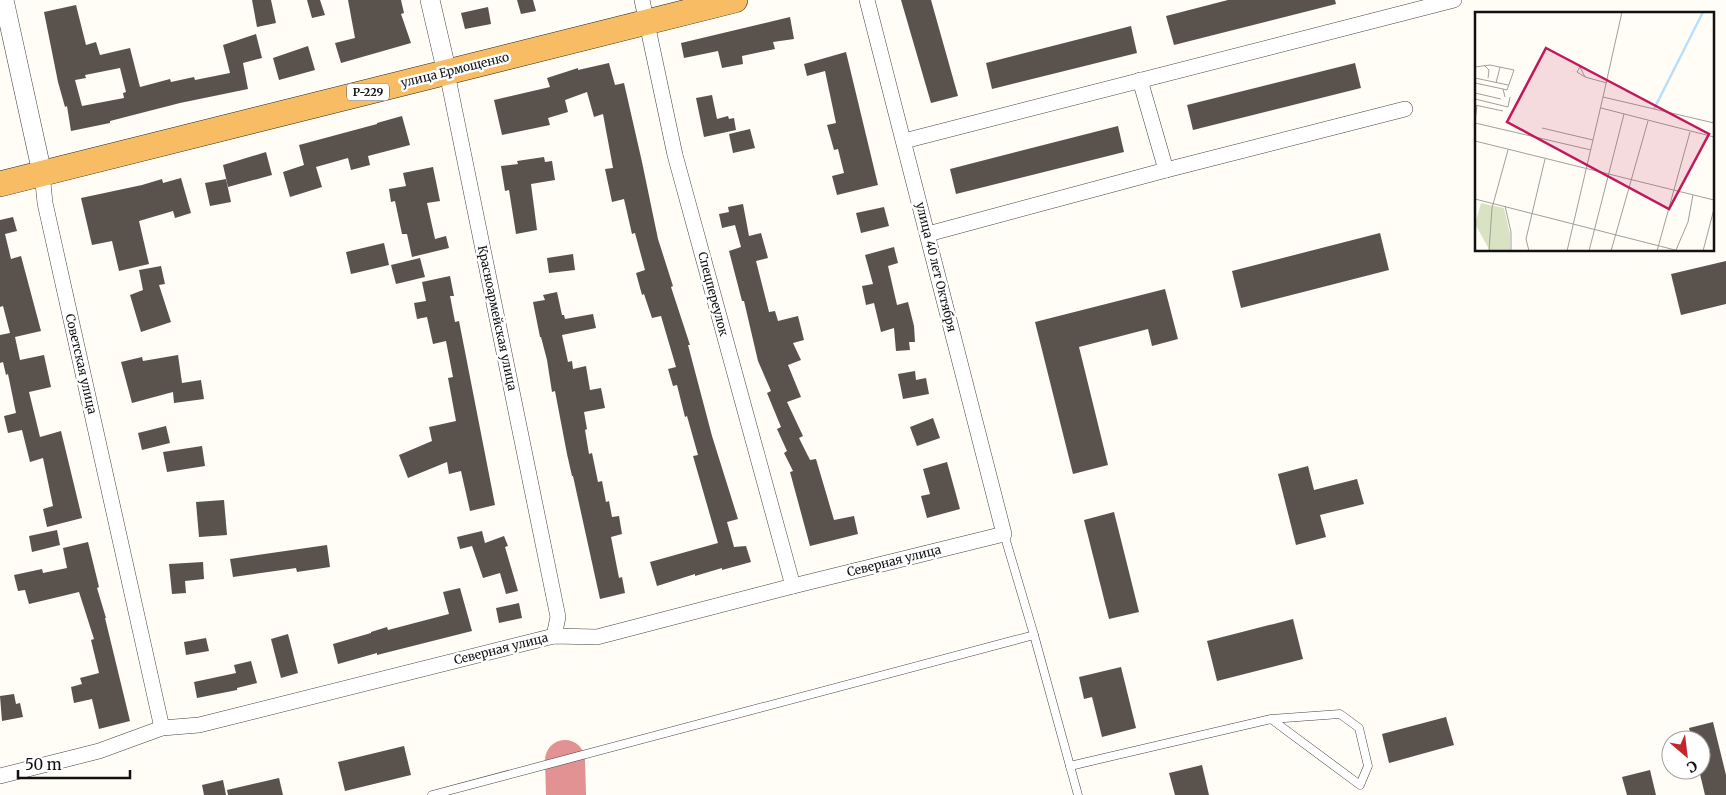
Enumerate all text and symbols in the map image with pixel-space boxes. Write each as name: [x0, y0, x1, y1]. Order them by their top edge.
inset map: [1475, 12, 1714, 251]
street label: улица Ермощенко: [399, 49, 511, 90]
road number: Р-229: [347, 84, 389, 100]
street label: улица 40 лет Октября: [913, 200, 960, 333]
street label: Красноармейская улица: [475, 244, 520, 392]
street label: Спецпереулок: [695, 250, 732, 338]
street label: Советская улица: [63, 312, 100, 416]
street label: Северная улица: [845, 541, 943, 579]
street label: Северная улица: [452, 629, 550, 667]
north arrow: [1661, 730, 1711, 780]
scale bar: [18, 748, 130, 780]
text: 50 m: [25, 755, 62, 774]
text: С: [1684, 756, 1700, 777]

